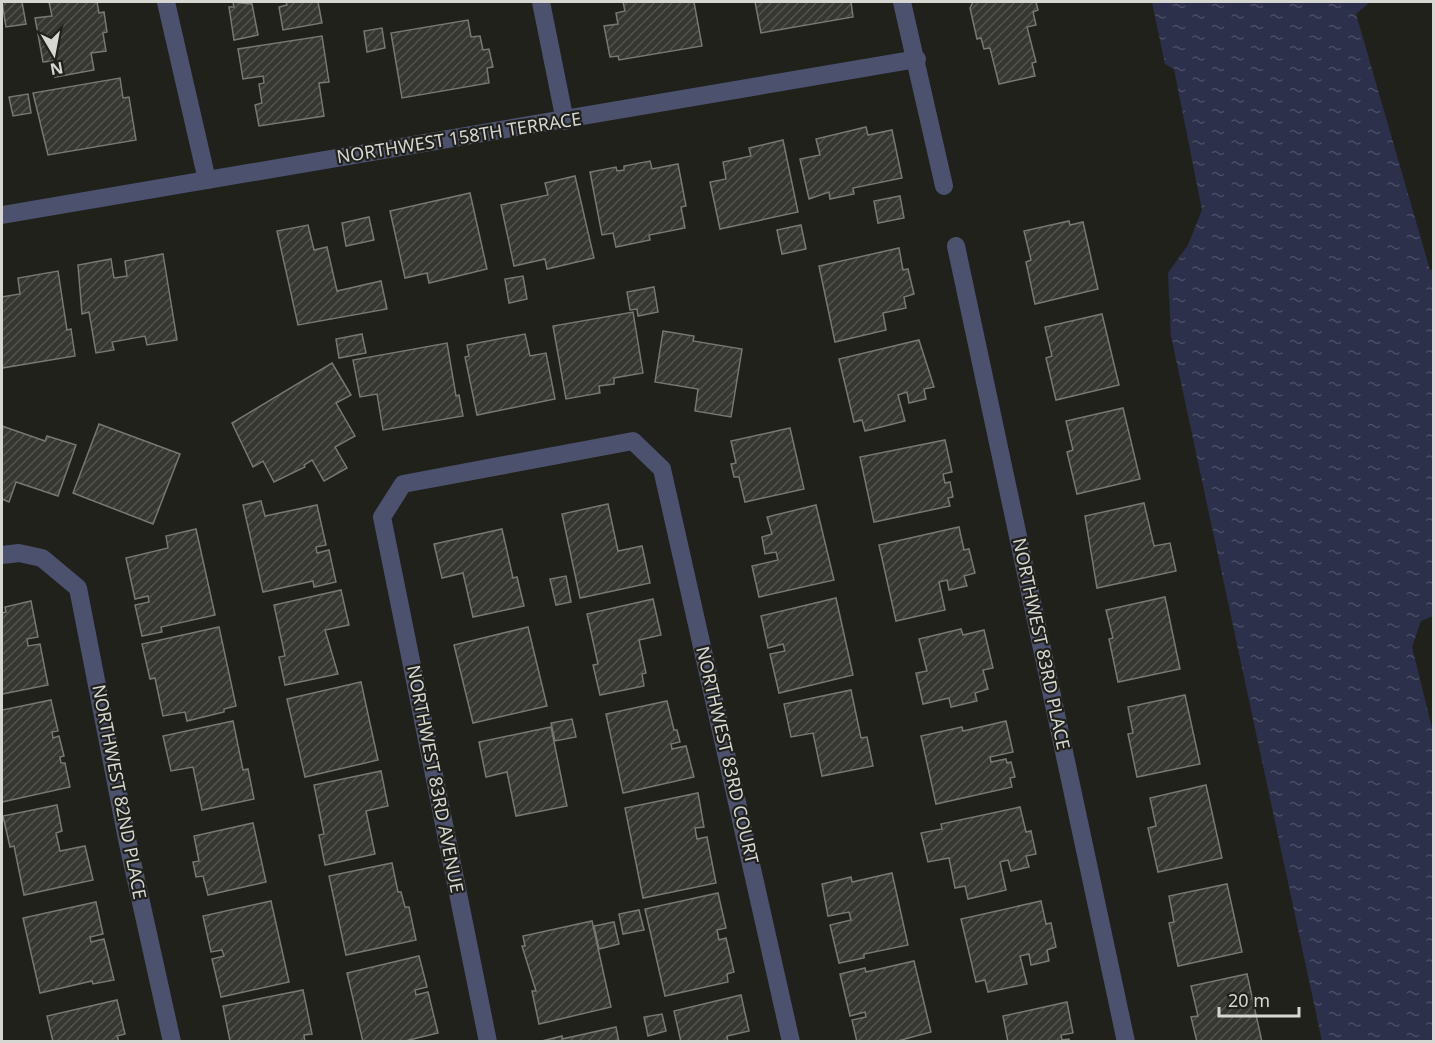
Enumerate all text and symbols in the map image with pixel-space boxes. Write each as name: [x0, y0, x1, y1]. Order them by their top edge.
north arrow: [24, 24, 84, 84]
text: N: [48, 57, 65, 81]
street label: NORTHWEST 158TH TERRACE: [335, 106, 583, 168]
street label: NORTHWEST 83RD PLACE: [1008, 536, 1076, 752]
street label: NORTHWEST 83RD COURT: [691, 644, 765, 866]
street label: NORTHWEST 83RD AVENUE: [402, 663, 470, 895]
street label: NORTHWEST 82ND PLACE: [87, 682, 153, 901]
scale bar: [1219, 980, 1298, 1018]
text: 20 m: [1228, 988, 1270, 1012]

